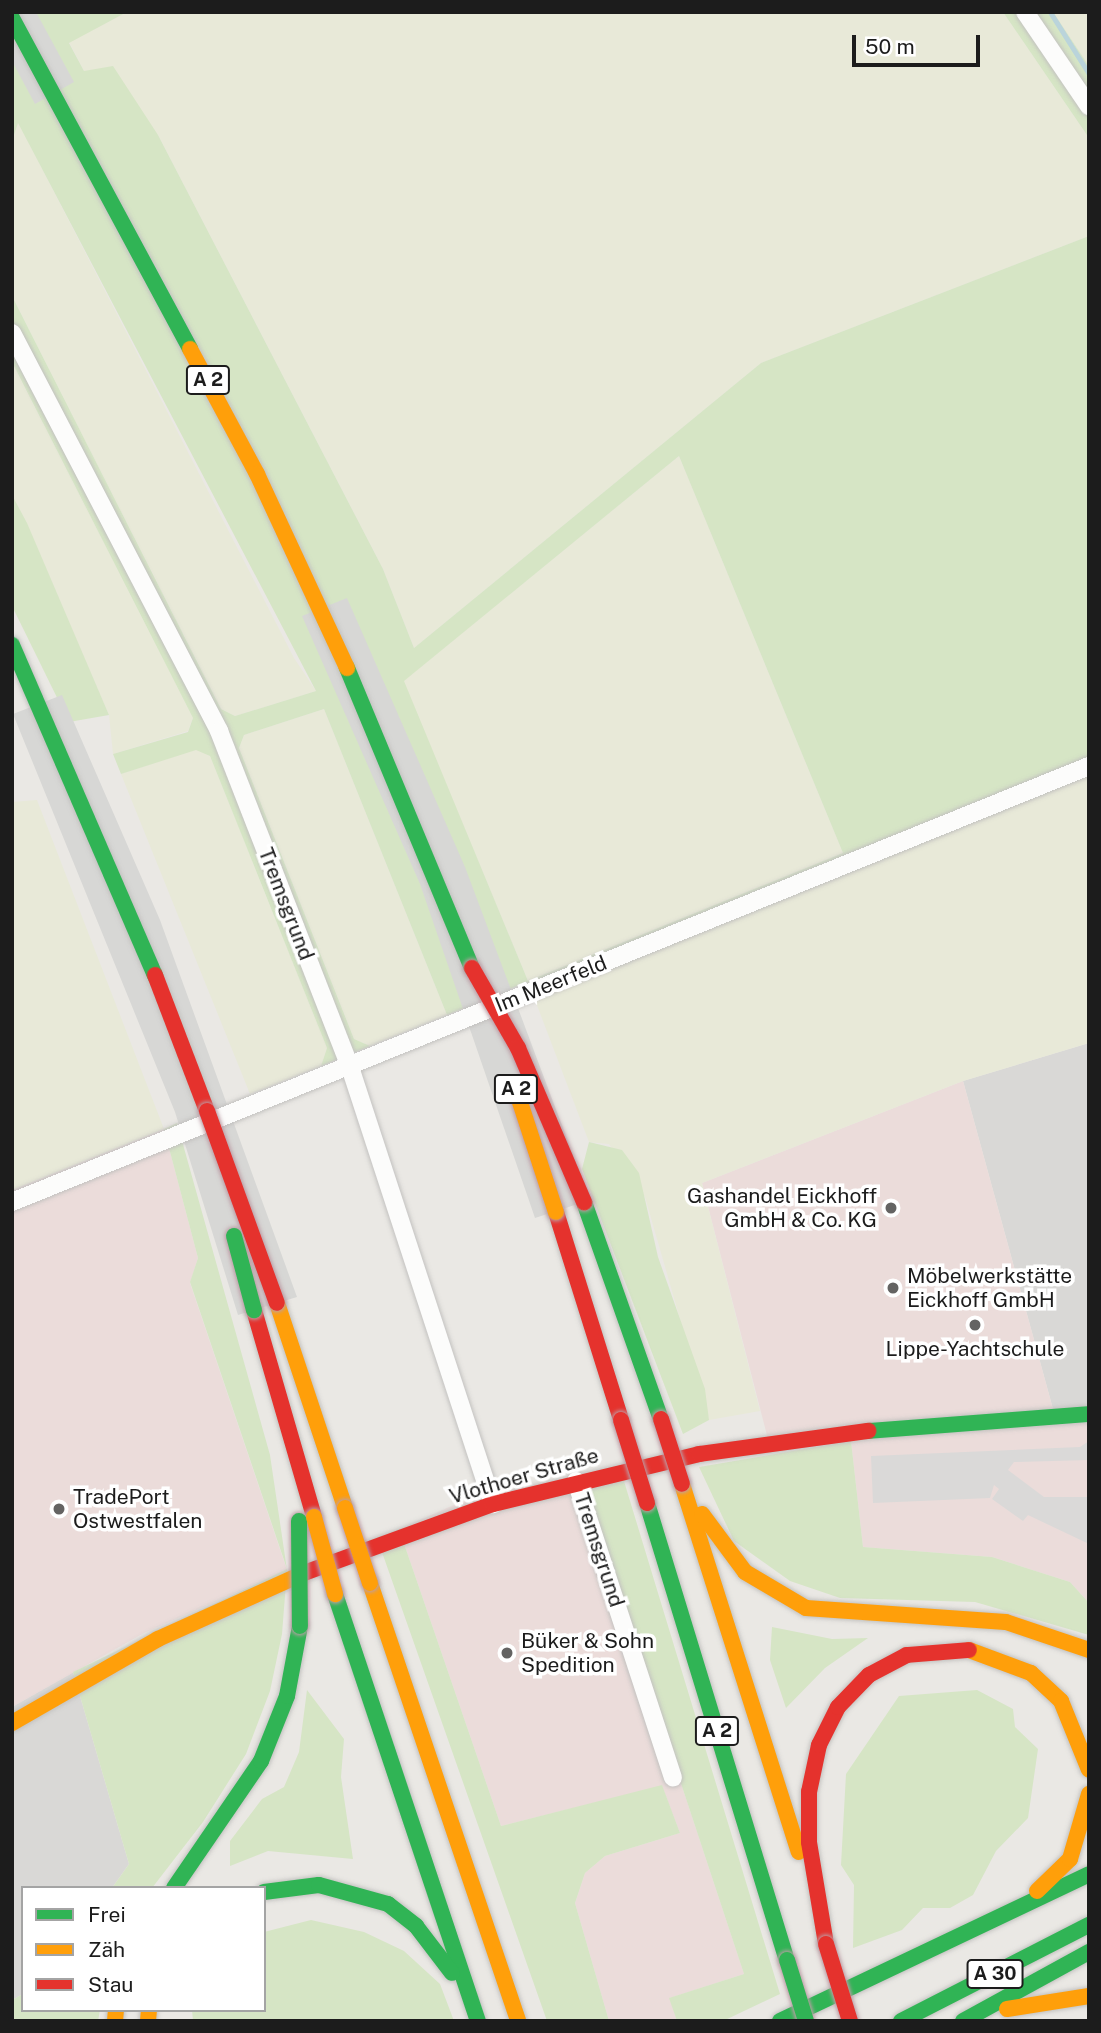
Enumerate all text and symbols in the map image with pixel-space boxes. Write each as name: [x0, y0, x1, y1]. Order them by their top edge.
scale bar: [856, 21, 984, 65]
text: 50 m: [865, 34, 915, 59]
road number: A 2: [185, 364, 231, 396]
street label: Tremsgrund: [253, 844, 319, 964]
street label: Im Meerfeld: [491, 950, 611, 1018]
road number: A 2: [493, 1074, 539, 1105]
place label: Gashandel Eickhoff GmbH & Co. KG: [687, 1183, 877, 1233]
marker: Gashandel Eickhoff GmbH & Co. KG: [883, 1200, 899, 1216]
place label: Möbelwerkstätte Eickhoff GmbH: [907, 1263, 1072, 1313]
marker: Möbelwerkstätte Eickhoff GmbH: [885, 1280, 901, 1296]
marker: Lippe-Yachtschule: [967, 1317, 983, 1333]
place label: Lippe-Yachtschule: [885, 1336, 1065, 1362]
street label: Vlothoer Straße: [446, 1443, 602, 1509]
place label: TradePort Ostwestfalen: [73, 1484, 202, 1534]
street label: Tremsgrund: [569, 1490, 629, 1610]
marker: TradePort Ostwestfalen: [51, 1501, 67, 1517]
place label: Büker & Sohn Spedition: [521, 1628, 654, 1678]
marker: Büker & Sohn Spedition: [499, 1645, 515, 1661]
road number: A 2: [694, 1716, 740, 1746]
legend: [21, 1886, 266, 2012]
text: Frei: [88, 1902, 126, 1927]
text: Zäh: [88, 1937, 125, 1962]
road number: A 30: [965, 1958, 1025, 1990]
text: Stau: [88, 1972, 134, 1997]

